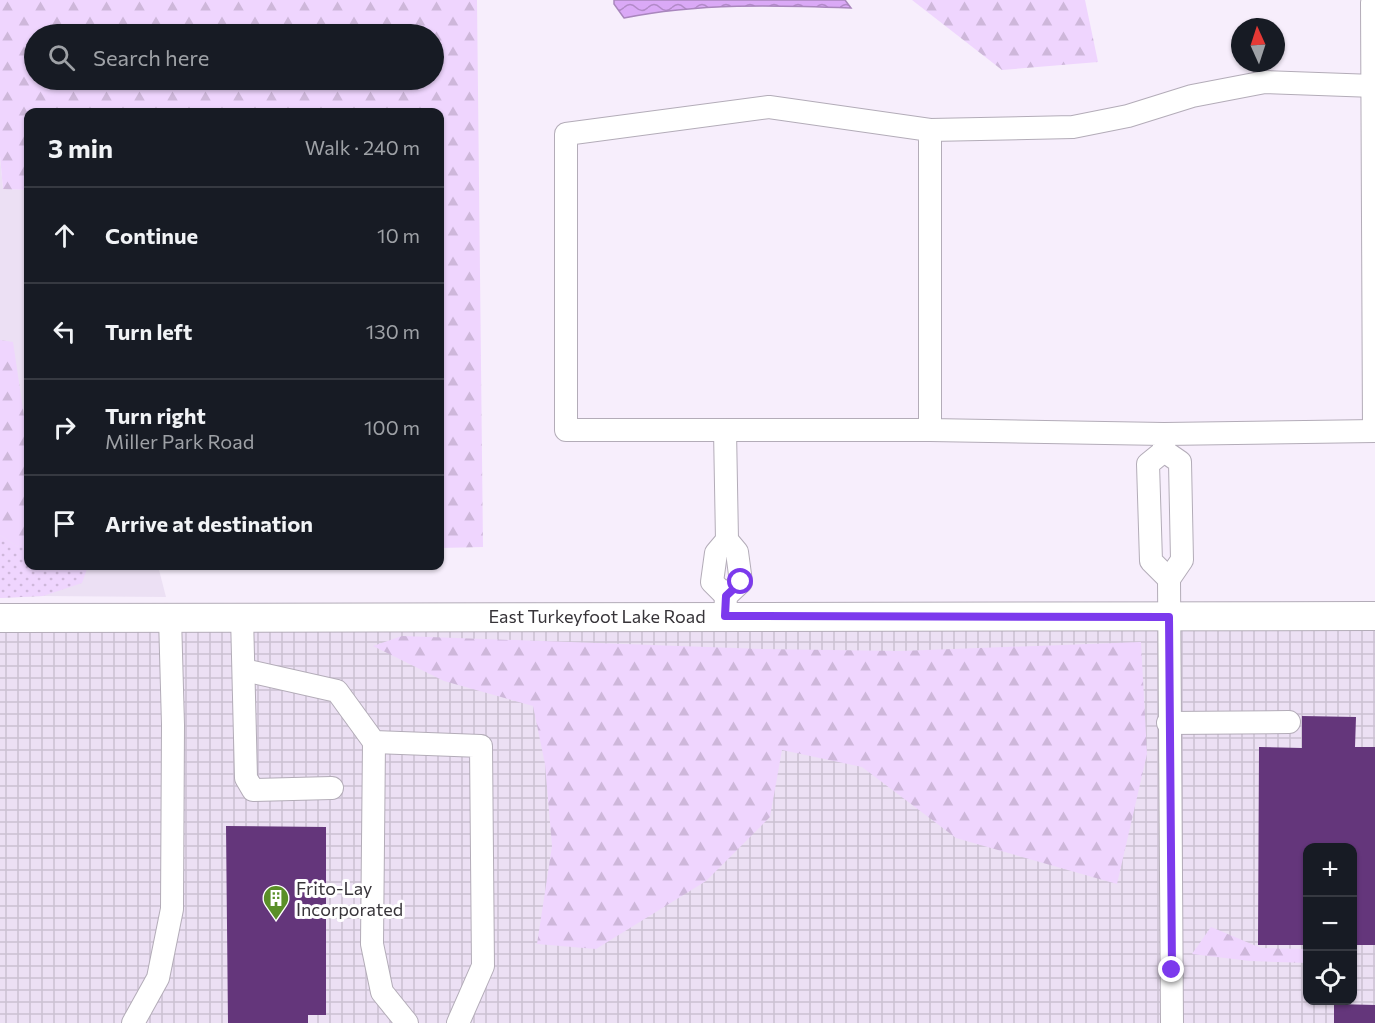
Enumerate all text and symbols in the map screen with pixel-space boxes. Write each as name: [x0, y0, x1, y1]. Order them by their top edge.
north arrow: [1231, 18, 1285, 72]
search box: [24, 24, 444, 90]
icon: search: [45, 41, 78, 74]
text: Search here: [93, 44, 209, 71]
text: 3 min: [48, 132, 113, 163]
text: Walk · 240 m: [305, 135, 420, 159]
icon: ahead: [48, 219, 81, 252]
text: Continue: [105, 222, 198, 249]
text: 10 m: [377, 223, 420, 247]
icon: left: [48, 315, 81, 348]
text: Turn left: [105, 318, 192, 345]
text: 130 m: [366, 319, 420, 343]
text: Turn right: [105, 402, 206, 429]
icon: right: [48, 411, 81, 444]
text: 100 m: [364, 415, 420, 439]
text: Miller Park Road: [105, 429, 254, 453]
icon: arrive: [48, 507, 81, 540]
text: Arrive at destination: [105, 510, 313, 537]
route start: [727, 568, 753, 594]
street label: East Turkeyfoot Lake Road: [488, 605, 706, 627]
map controls: [1303, 843, 1357, 1005]
button: +: [1303, 843, 1357, 897]
place label: Frito-Lay Incorporated: [296, 877, 403, 920]
building icon: Frito-Lay Incorporated: [261, 883, 291, 921]
button: −: [1303, 897, 1357, 951]
button: locate: [1303, 951, 1357, 1005]
route end: [1158, 956, 1184, 982]

